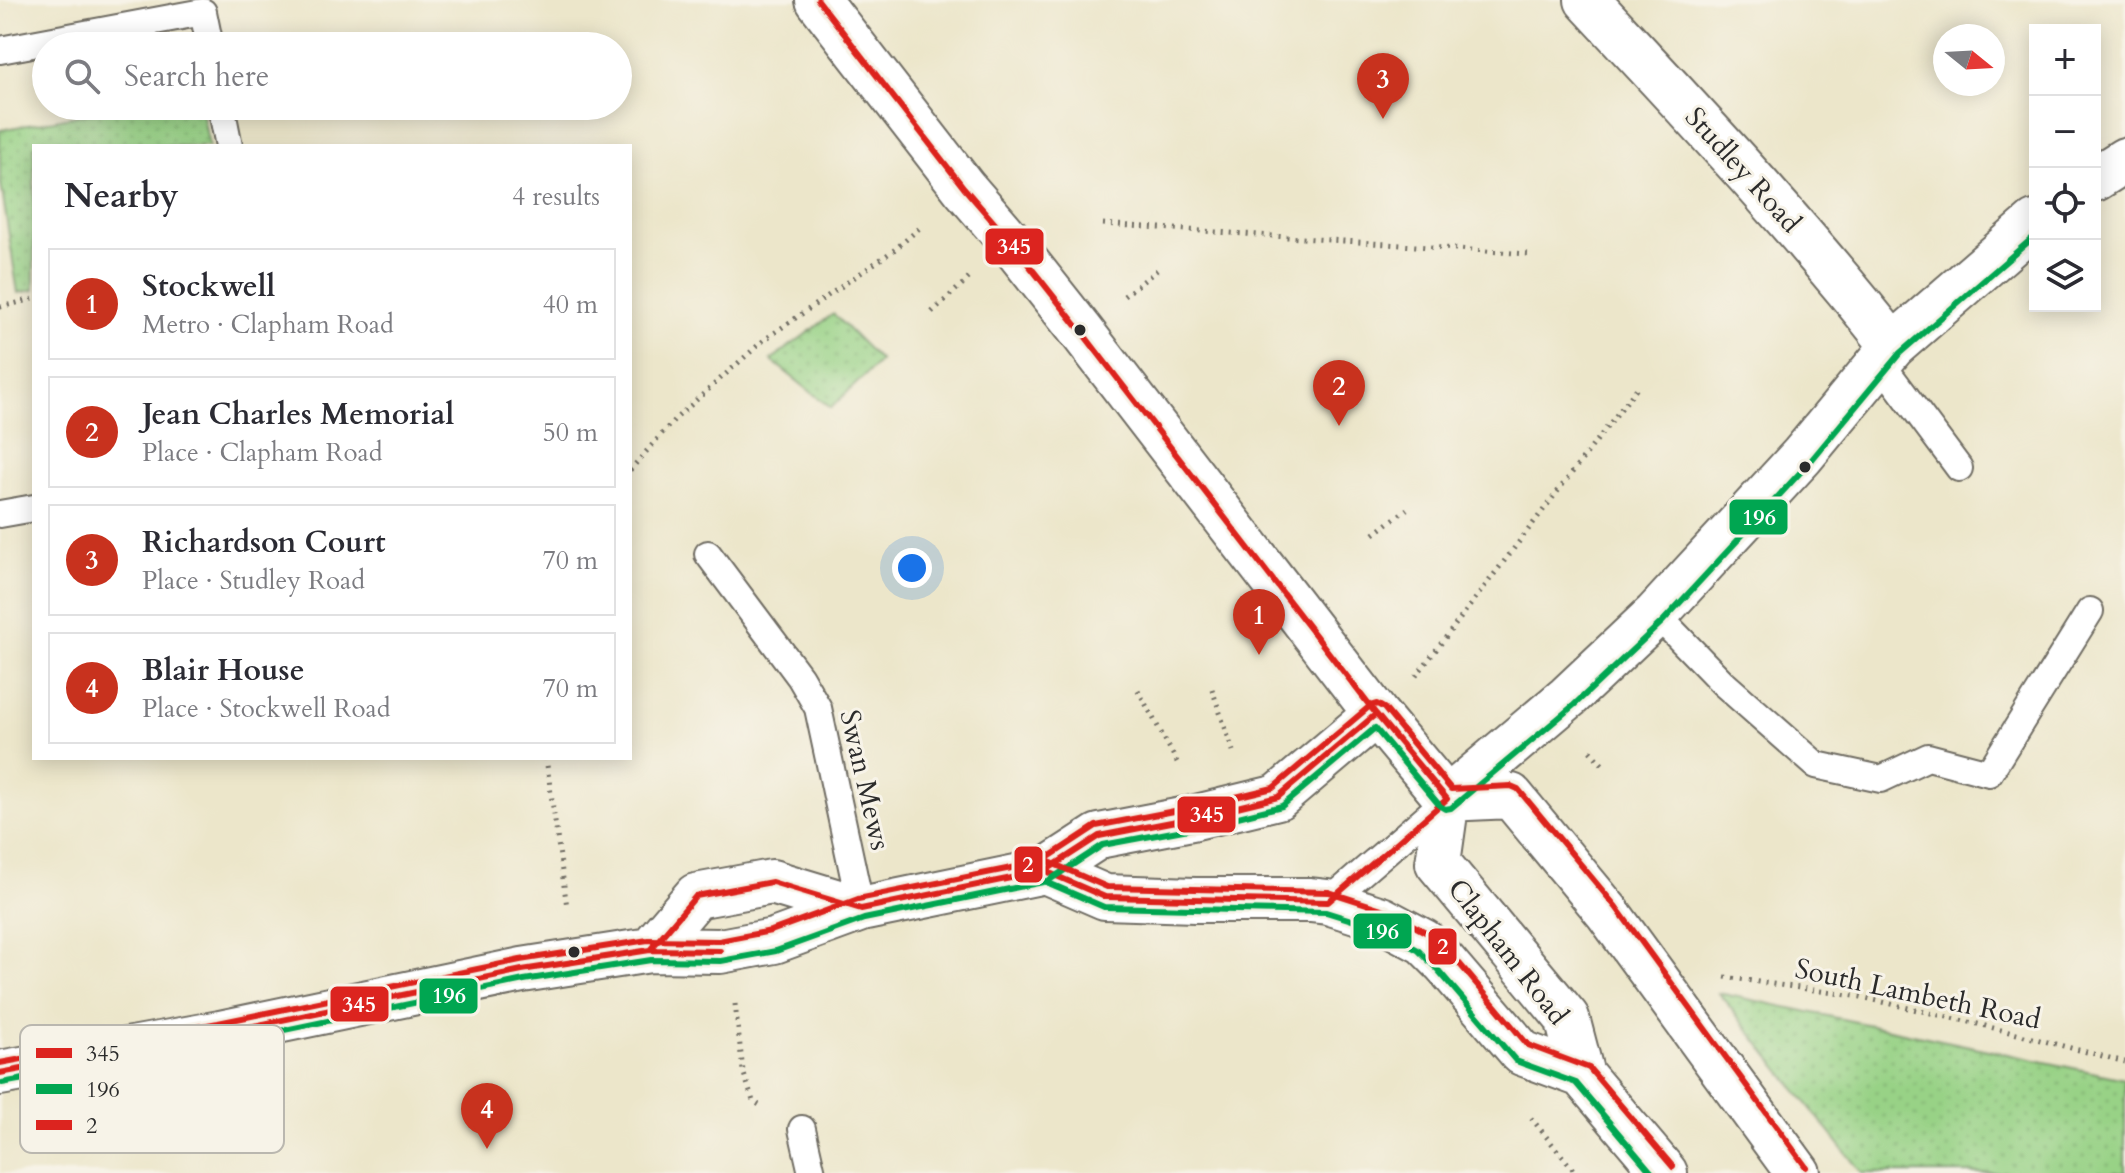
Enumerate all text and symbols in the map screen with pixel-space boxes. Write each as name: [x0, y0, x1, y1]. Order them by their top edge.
north arrow: [1933, 24, 2005, 96]
map controls: [2029, 24, 2101, 312]
button: +: [2029, 24, 2101, 96]
search box: [32, 32, 632, 120]
pin: 3: [1357, 53, 1409, 119]
icon: search: [60, 54, 104, 98]
text: Search here: [124, 56, 269, 97]
button: −: [2029, 96, 2101, 168]
street label: Studley Road: [1676, 99, 1810, 241]
button: locate: [2029, 168, 2101, 240]
text: Nearby: [64, 173, 179, 219]
text: 4 results: [512, 179, 600, 214]
line badge: 345: [984, 227, 1045, 266]
text: 345: [997, 232, 1031, 262]
button: layers: [2029, 240, 2101, 312]
text: Stockwell: [142, 266, 275, 307]
text: 1: [85, 287, 99, 322]
text: 40 m: [542, 287, 598, 322]
text: Metro · Clapham Road: [142, 307, 394, 342]
unlabelled marker: [1072, 322, 1088, 338]
pin: 2: [1313, 360, 1365, 426]
text: Jean Charles Memorial: [142, 394, 454, 435]
text: 2: [85, 415, 99, 450]
text: 50 m: [542, 415, 598, 450]
text: Place · Clapham Road: [142, 435, 383, 470]
unlabelled marker: [1797, 459, 1813, 475]
line badge: 196: [1728, 498, 1789, 536]
text: 196: [1742, 503, 1776, 533]
text: Richardson Court: [142, 522, 386, 563]
text: 3: [85, 543, 99, 578]
text: 70 m: [542, 543, 598, 578]
your location: [892, 548, 932, 588]
text: Place · Studley Road: [142, 563, 365, 598]
pin: 1: [1233, 589, 1285, 655]
text: Blair House: [142, 650, 304, 691]
text: 4: [85, 671, 99, 706]
text: 70 m: [542, 671, 598, 706]
text: Place · Stockwell Road: [142, 691, 391, 726]
street label: Swan Mews: [830, 706, 900, 854]
line badge: 345: [1176, 795, 1237, 834]
text: 345: [1190, 800, 1224, 830]
line badge: 2: [1013, 845, 1044, 884]
text: 2: [1022, 850, 1034, 880]
street label: Clapham Road: [1439, 871, 1577, 1033]
line badge: 196: [1352, 912, 1413, 950]
text: 196: [1365, 917, 1399, 947]
line badge: 2: [1427, 927, 1458, 966]
text: 2: [1437, 932, 1449, 962]
unlabelled marker: [566, 944, 582, 960]
street label: South Lambeth Road: [1792, 949, 2044, 1039]
line badge: 196: [418, 977, 479, 1015]
text: 196: [432, 981, 466, 1011]
line badge: 345: [329, 985, 390, 1023]
text: 345: [342, 990, 376, 1020]
legend: [20, 1025, 284, 1153]
text: 345: [86, 1039, 120, 1069]
text: 196: [86, 1075, 120, 1105]
pin: 4: [461, 1083, 513, 1149]
text: 2: [86, 1111, 97, 1141]

